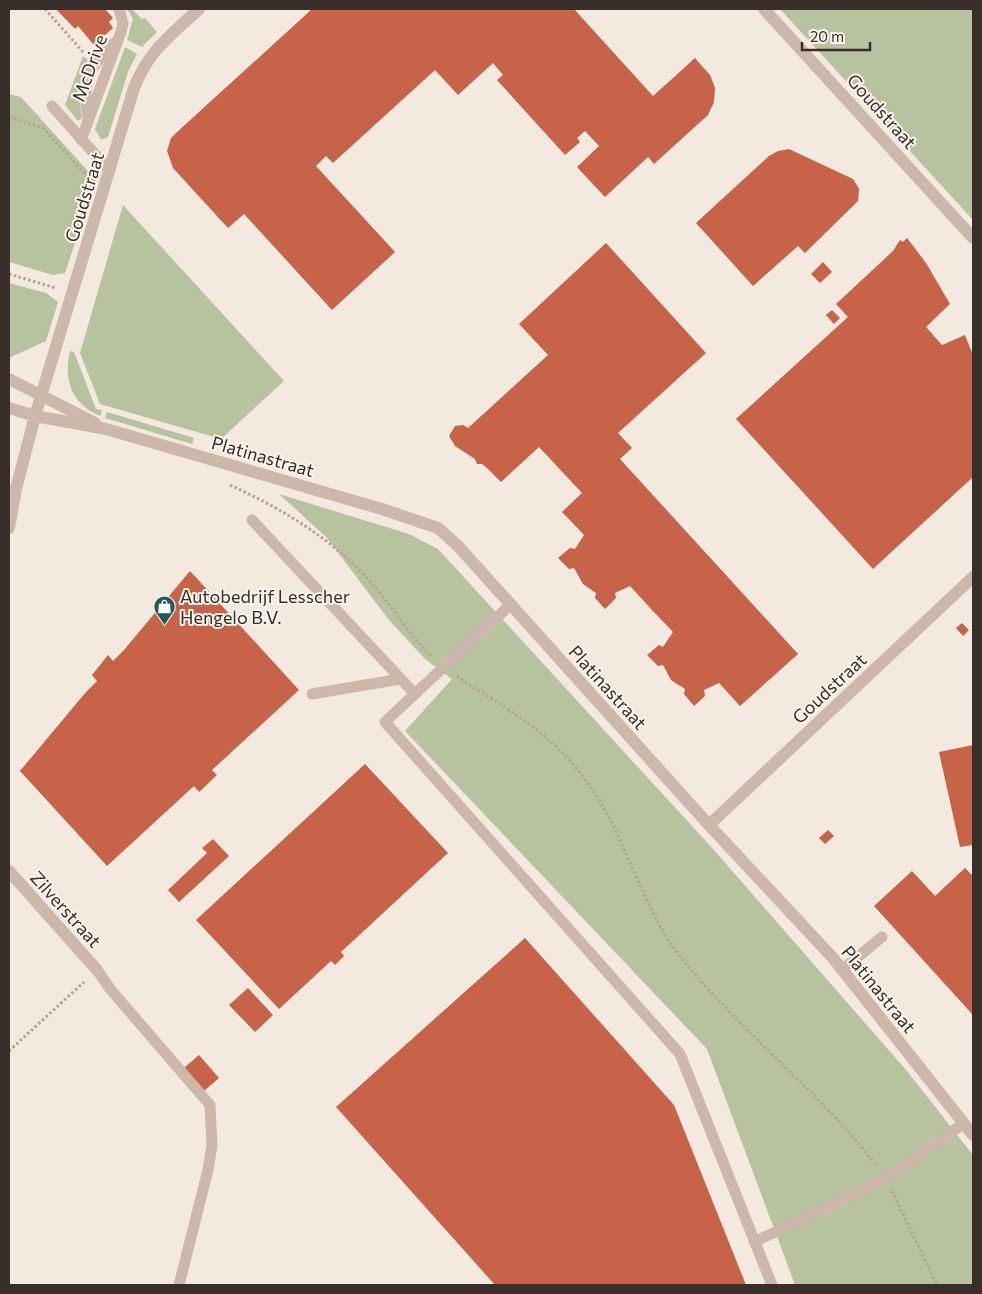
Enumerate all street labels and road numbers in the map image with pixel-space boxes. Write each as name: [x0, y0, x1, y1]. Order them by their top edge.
street label: McDrive: [67, 32, 111, 104]
street label: Goudstraat: [843, 69, 921, 153]
street label: Goudstraat: [60, 149, 108, 245]
street label: Platinastraat: [209, 431, 317, 481]
street label: Platinastraat: [564, 640, 652, 734]
street label: Goudstraat: [787, 648, 871, 728]
street label: Zilverstraat: [26, 866, 106, 952]
street label: Platinastraat: [837, 941, 921, 1037]

